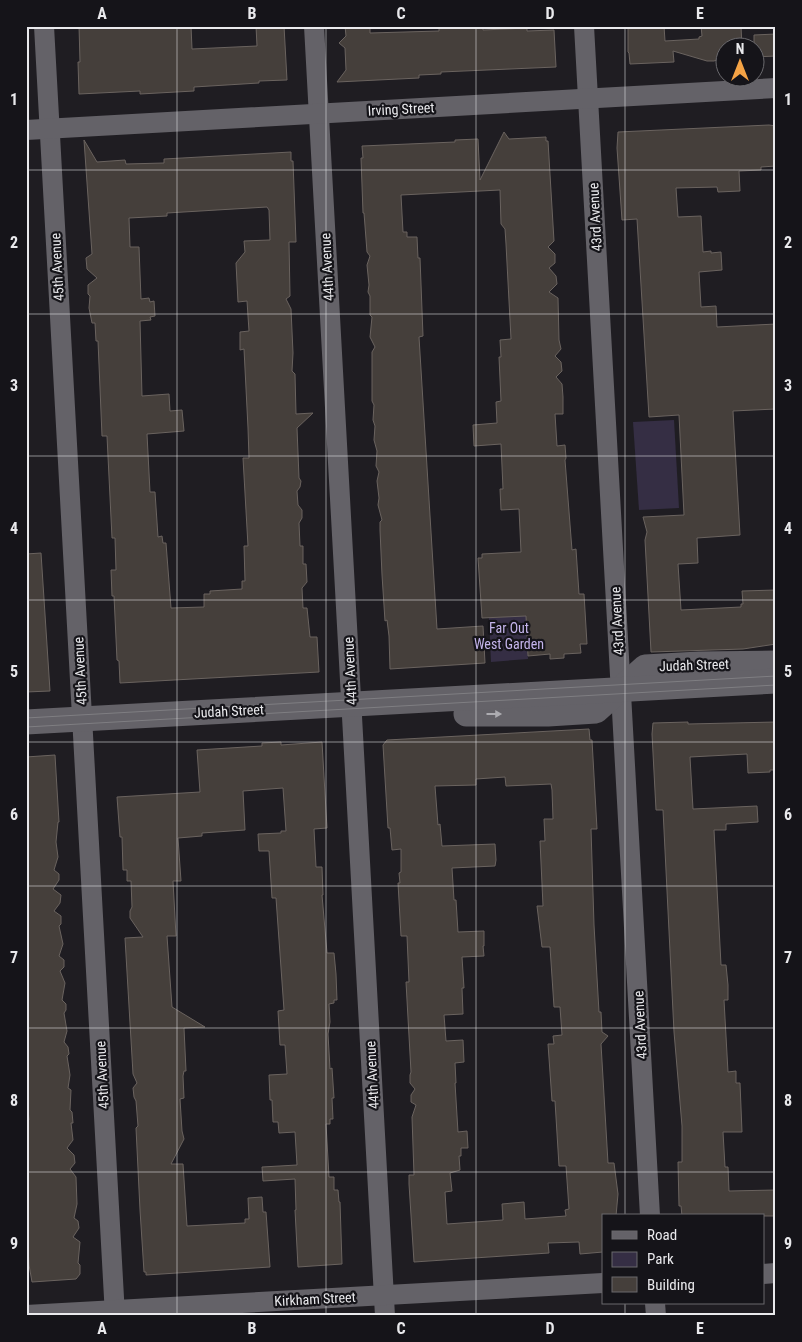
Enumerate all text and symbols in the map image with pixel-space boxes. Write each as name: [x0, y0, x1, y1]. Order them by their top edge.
text: A: [97, 4, 107, 23]
text: B: [248, 4, 257, 23]
text: C: [396, 4, 406, 23]
text: D: [545, 4, 555, 23]
text: E: [696, 4, 704, 23]
north arrow: [714, 38, 764, 88]
text: N: [736, 41, 744, 57]
text: 1: [10, 90, 18, 109]
text: 1: [784, 90, 792, 109]
street label: Irving Street: [367, 99, 435, 119]
street label: 43rd Avenue: [585, 182, 605, 252]
street label: 45th Avenue: [47, 232, 67, 301]
street label: 44th Avenue: [317, 232, 337, 301]
text: 2: [10, 233, 18, 252]
text: 2: [784, 233, 792, 252]
text: 3: [10, 376, 18, 395]
text: 3: [784, 376, 792, 395]
text: 4: [10, 519, 18, 538]
text: 4: [784, 519, 792, 538]
street label: 43rd Avenue: [607, 586, 627, 656]
park label: Far Out West Garden: [474, 620, 544, 652]
street label: 45th Avenue: [70, 636, 90, 705]
street label: 44th Avenue: [340, 636, 360, 705]
street label: Judah Street: [659, 656, 729, 674]
text: 5: [10, 662, 18, 681]
text: 5: [784, 662, 792, 681]
street label: Judah Street: [194, 701, 264, 721]
one-way arrow: [487, 710, 503, 718]
text: 6: [10, 805, 18, 824]
text: 6: [784, 805, 792, 824]
text: 7: [10, 948, 18, 967]
text: 7: [784, 948, 792, 967]
street label: 43rd Avenue: [630, 990, 650, 1060]
street label: 45th Avenue: [92, 1040, 112, 1109]
street label: 44th Avenue: [362, 1040, 382, 1109]
text: 8: [10, 1091, 18, 1110]
text: 8: [784, 1091, 792, 1110]
legend: [602, 1214, 764, 1304]
text: Road: [647, 1226, 677, 1244]
text: 9: [10, 1234, 18, 1253]
text: 9: [784, 1234, 792, 1253]
text: Park: [647, 1250, 674, 1268]
text: Building: [647, 1276, 695, 1294]
street label: Kirkham Street: [274, 1289, 356, 1309]
text: A: [97, 1319, 107, 1338]
text: B: [248, 1319, 257, 1338]
text: C: [396, 1319, 406, 1338]
text: D: [545, 1319, 555, 1338]
text: E: [696, 1319, 704, 1338]

